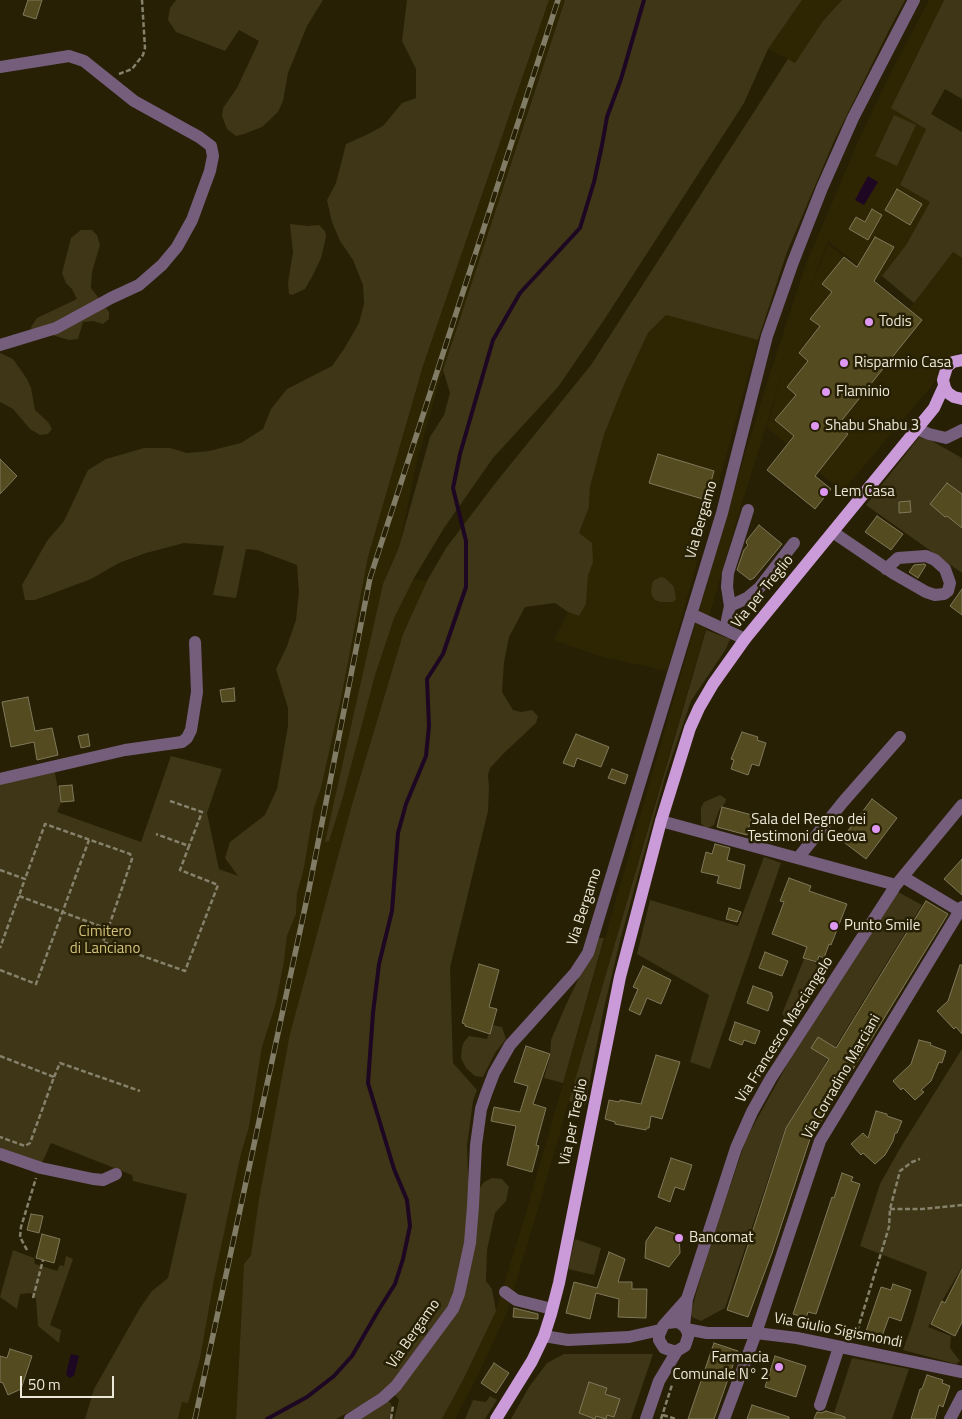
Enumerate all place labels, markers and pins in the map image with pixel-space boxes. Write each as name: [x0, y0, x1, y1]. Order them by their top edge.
place label: Todis: [879, 313, 912, 331]
marker: Todis: [863, 316, 875, 328]
place label: Risparmio Casa: [854, 354, 951, 372]
marker: Risparmio Casa: [838, 357, 850, 369]
place label: Flaminio: [836, 383, 890, 401]
marker: Flaminio: [820, 386, 832, 398]
place label: Shabu Shabu 3: [825, 417, 919, 435]
marker: Shabu Shabu 3: [809, 420, 821, 432]
place label: Lem Casa: [834, 483, 895, 501]
marker: Lem Casa: [818, 486, 830, 498]
place label: Sala del Regno dei Testimoni di Geova: [748, 811, 866, 846]
marker: Sala del Regno dei Testimoni di Geova: [870, 823, 882, 835]
place label: Punto Smile: [844, 917, 920, 935]
marker: Punto Smile: [828, 920, 840, 932]
place label: Bancomat: [689, 1229, 753, 1247]
marker: Bancomat: [673, 1232, 685, 1244]
place label: Farmacia Comunale N° 2: [672, 1349, 769, 1384]
marker: Farmacia Comunale N° 2: [773, 1361, 785, 1373]

